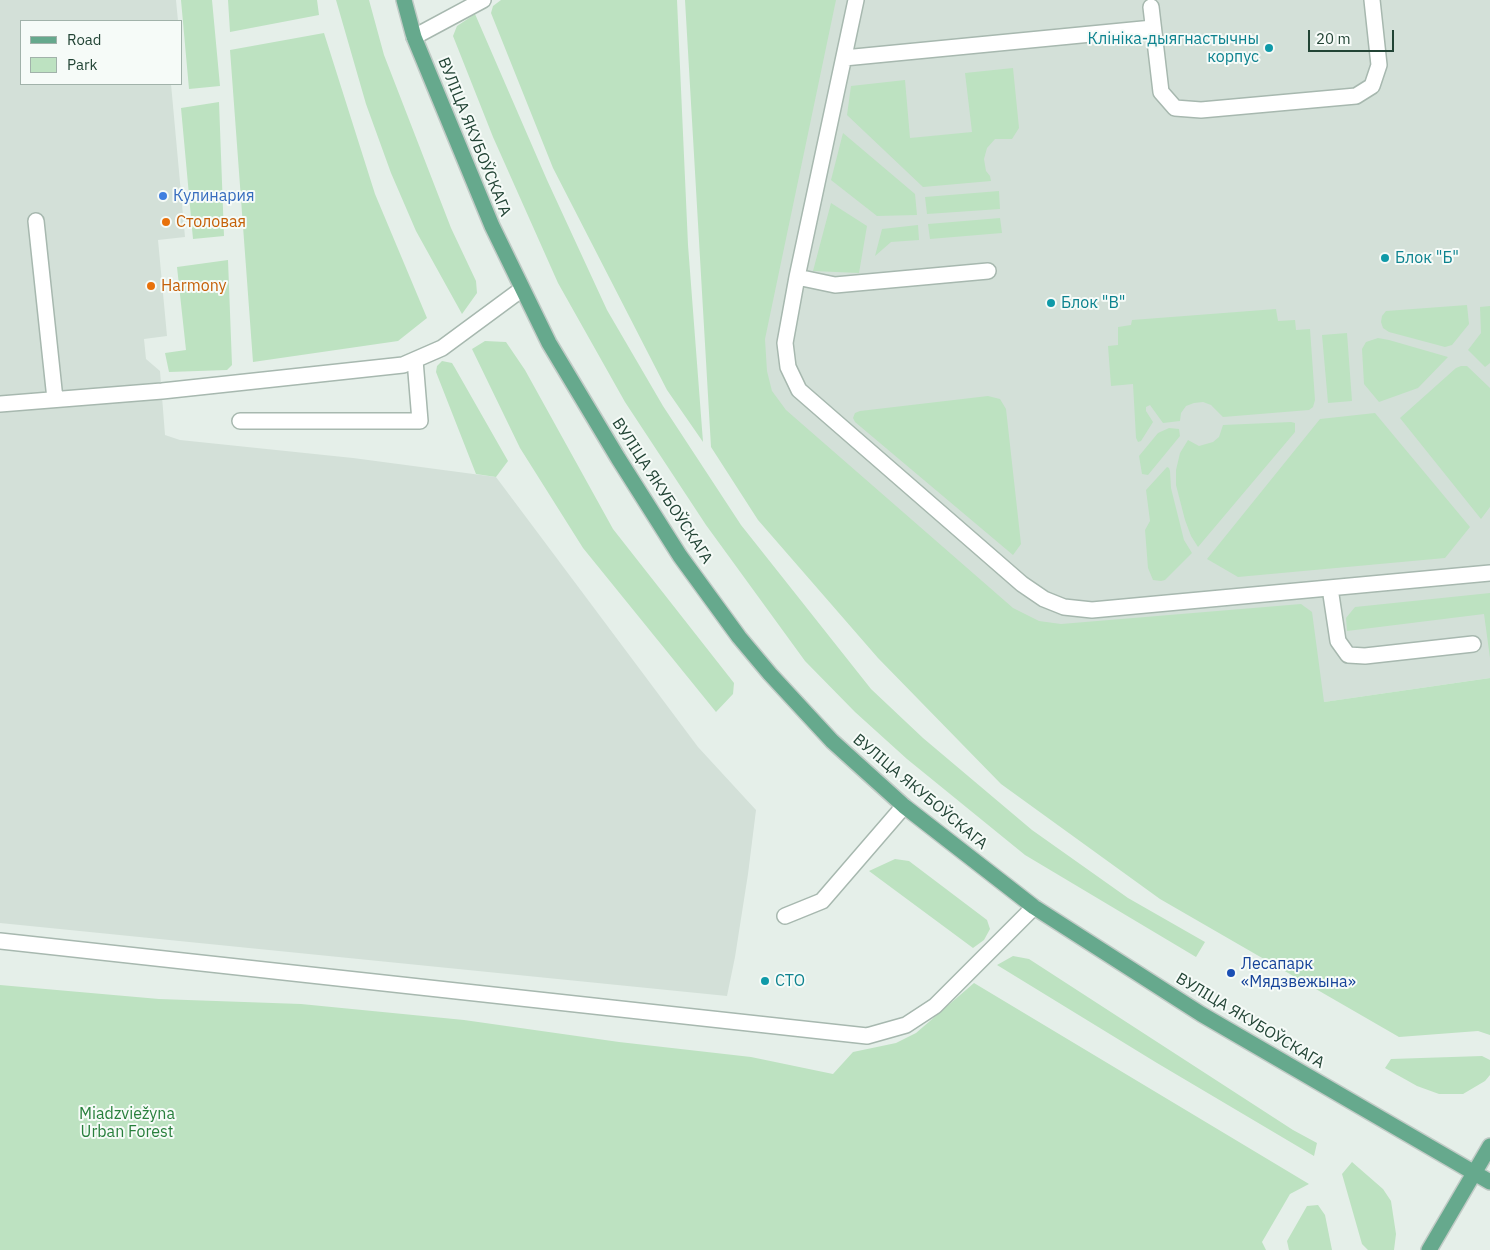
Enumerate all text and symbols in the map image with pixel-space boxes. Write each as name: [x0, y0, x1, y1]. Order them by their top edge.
legend: [20, 20, 182, 85]
scale bar: [1310, 20, 1396, 52]
place label: Клініка-дыягнастычны корпус: [1087, 29, 1259, 67]
text: 20 m: [1316, 29, 1351, 48]
text: Road: [67, 30, 102, 49]
marker: Клініка-дыягнастычны корпус: [1263, 42, 1275, 54]
text: Park: [67, 55, 97, 74]
street label: ВУЛІЦА ЯКУБОЎСКАГА: [433, 55, 515, 219]
place label: Кулинария: [173, 186, 255, 206]
marker: Кулинария: [157, 190, 169, 202]
place label: Cтоловая: [176, 212, 246, 232]
marker: Cтоловая: [160, 216, 172, 228]
place label: Блок "Б": [1395, 248, 1459, 268]
marker: Блок "Б": [1379, 252, 1391, 264]
place label: Harmony: [161, 276, 227, 296]
marker: Harmony: [145, 280, 157, 292]
place label: Блок "В": [1061, 293, 1126, 313]
marker: Блок "В": [1045, 297, 1057, 309]
street label: ВУЛІЦА ЯКУБОЎСКАГА: [608, 414, 716, 568]
street label: ВУЛІЦА ЯКУБОЎСКАГА: [849, 730, 991, 854]
place label: Лесапарк «Мядзвежына»: [1241, 954, 1356, 992]
marker: Лесапарк «Мядзвежына»: [1225, 967, 1237, 979]
street label: ВУЛІЦА ЯКУБОЎСКАГА: [1172, 969, 1328, 1073]
place label: СТО: [775, 971, 805, 991]
marker: СТО: [759, 975, 771, 987]
park label: Miadzviežyna Urban Forest: [79, 1104, 175, 1142]

